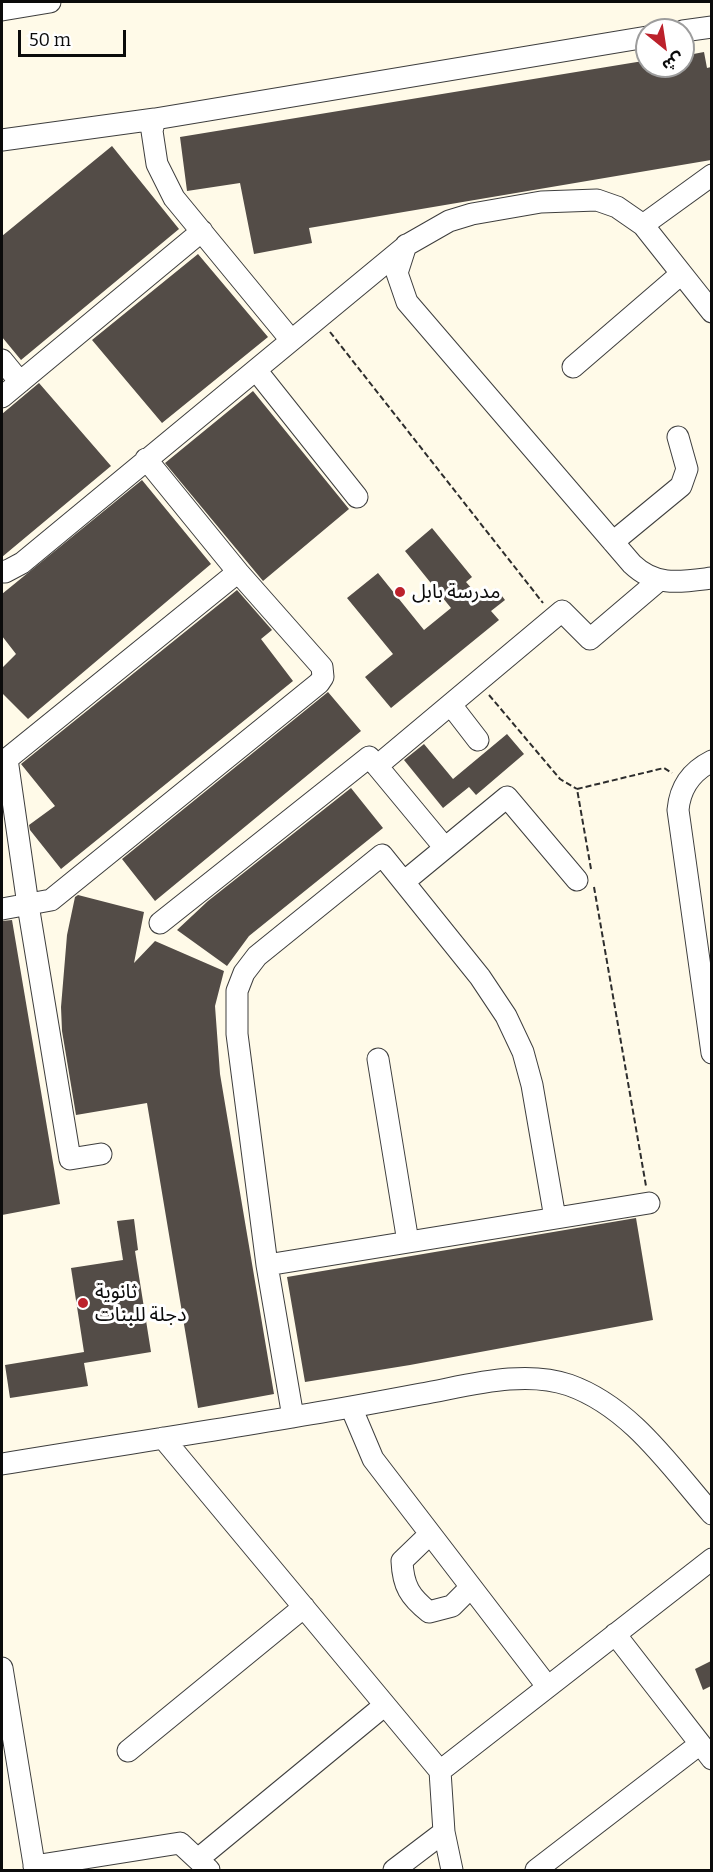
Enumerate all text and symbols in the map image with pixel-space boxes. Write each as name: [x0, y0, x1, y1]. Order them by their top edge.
scale bar: [21, 18, 129, 56]
north arrow: [635, 18, 695, 78]
text: 50 m: [29, 29, 71, 51]
text: ش: [659, 49, 687, 76]
place label: مدرسة بابل: [412, 580, 500, 604]
marker: مدرسة بابل: [393, 585, 407, 599]
place label: ثانوية دجلة للبنات: [95, 1280, 187, 1327]
marker: ثانوية دجلة للبنات: [76, 1296, 90, 1310]

